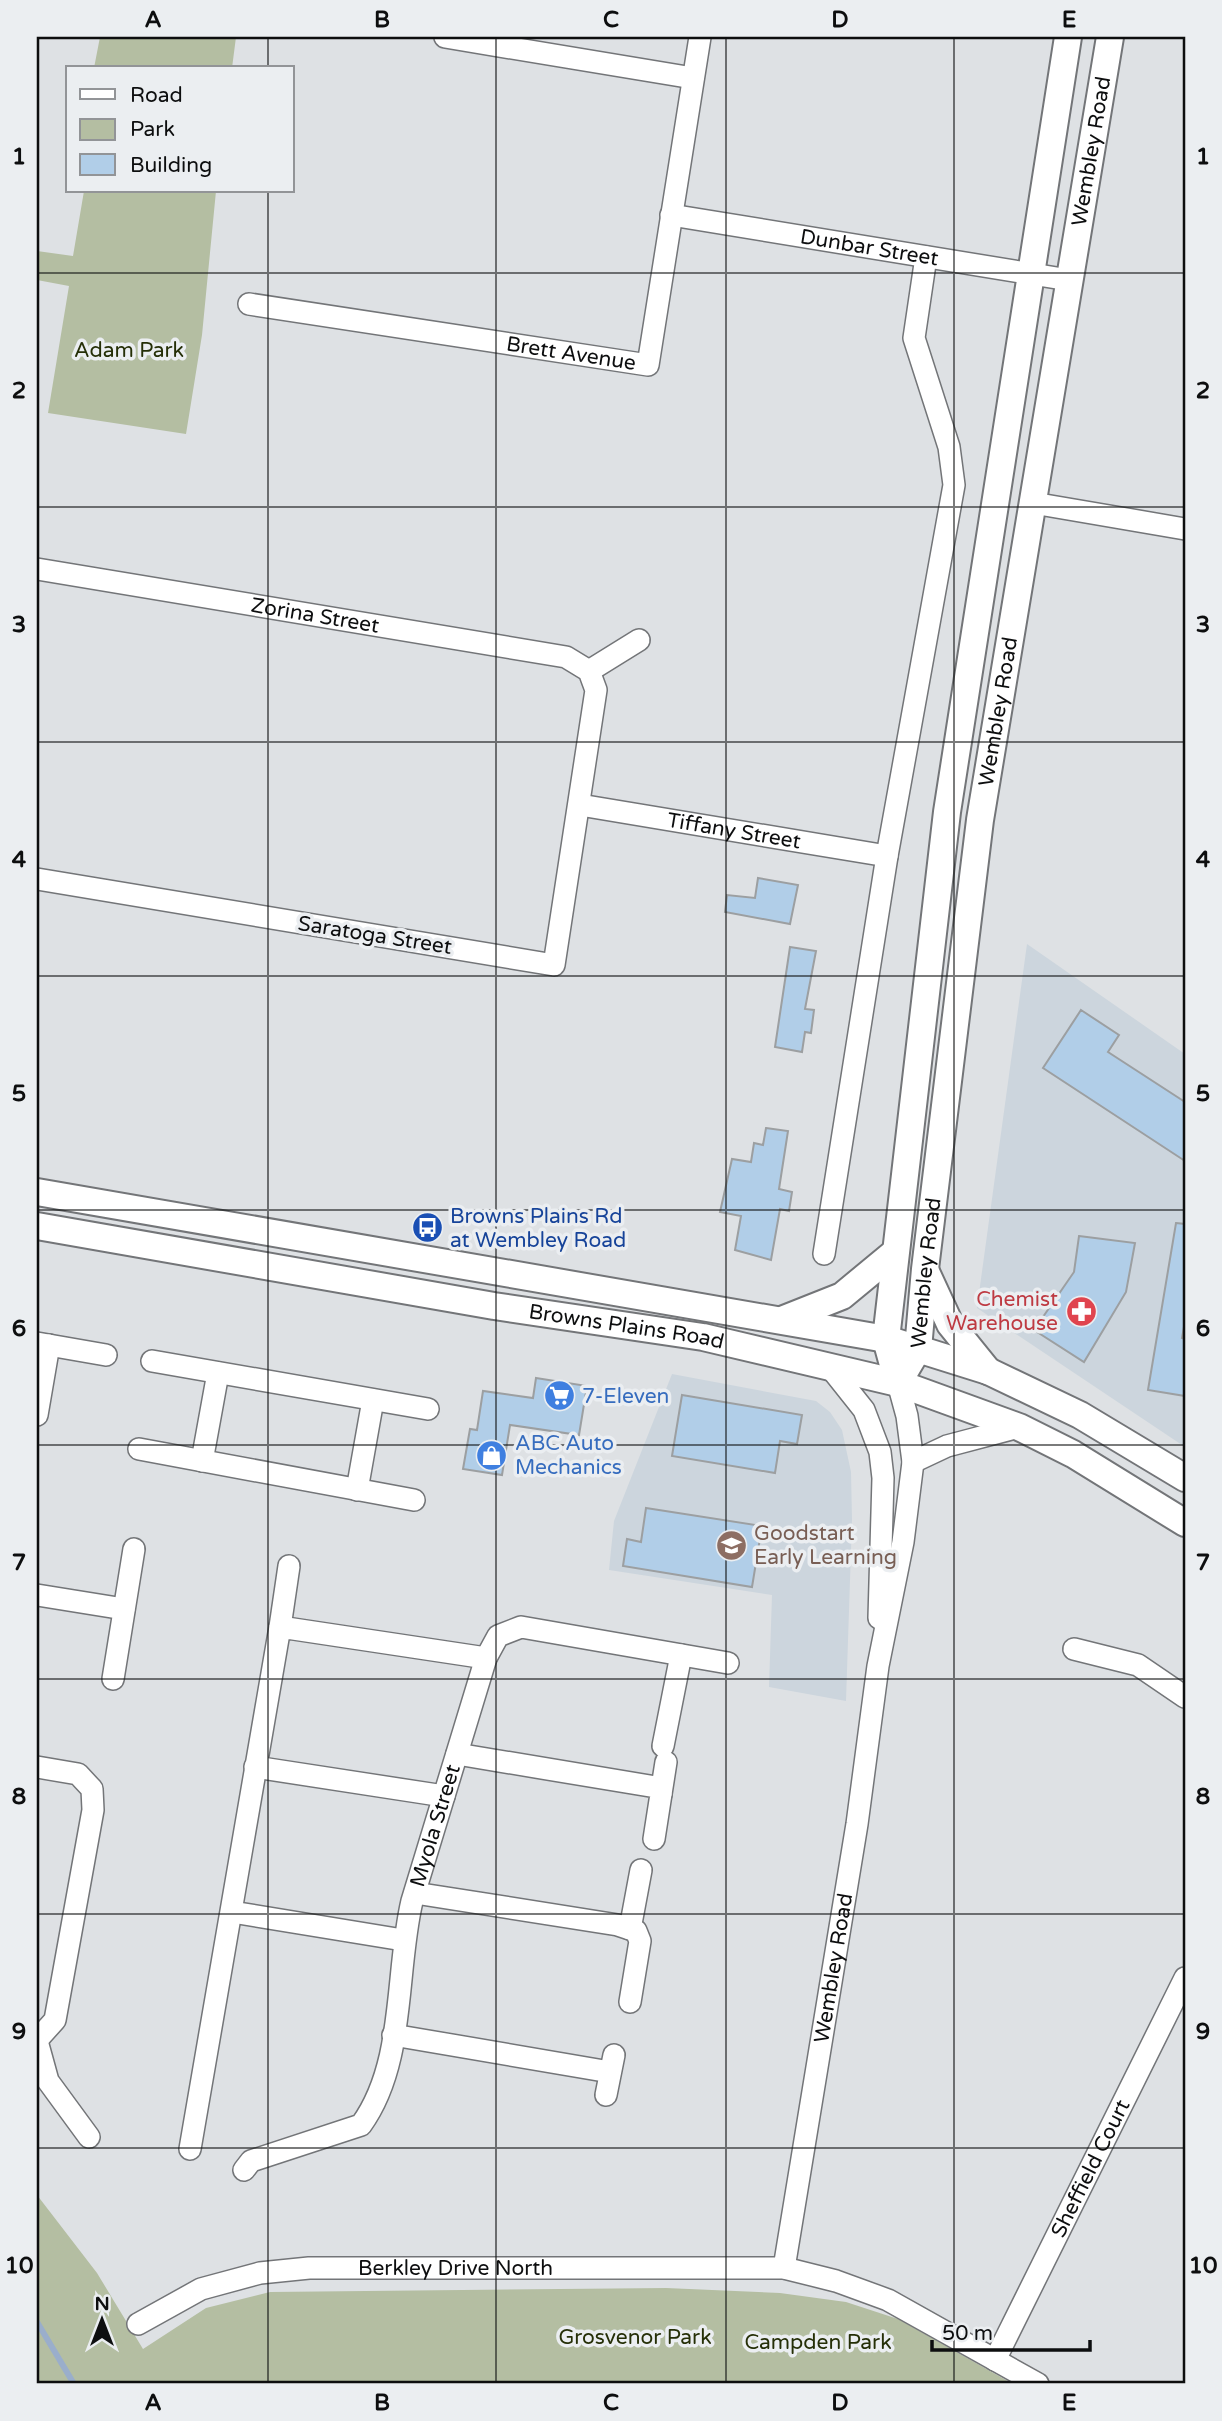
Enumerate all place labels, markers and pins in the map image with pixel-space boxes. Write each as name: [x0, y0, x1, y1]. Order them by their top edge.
place label: Browns Plains Rd at Wembley Road: [450, 1204, 626, 1253]
bus stop icon: Browns Plains Rd at Wembley Road: [410, 1211, 444, 1245]
place label: Chemist Warehouse: [946, 1287, 1058, 1336]
pharmacy icon: Chemist Warehouse: [1064, 1294, 1098, 1328]
supermarket icon: 7-Eleven: [542, 1379, 576, 1413]
place label: 7-Eleven: [582, 1384, 669, 1409]
place label: ABC Auto Mechanics: [515, 1431, 622, 1480]
shop icon: ABC Auto Mechanics: [475, 1438, 509, 1472]
place label: Goodstart Early Learning: [754, 1521, 897, 1570]
school or university icon: Goodstart Early Learning: [714, 1528, 748, 1562]

